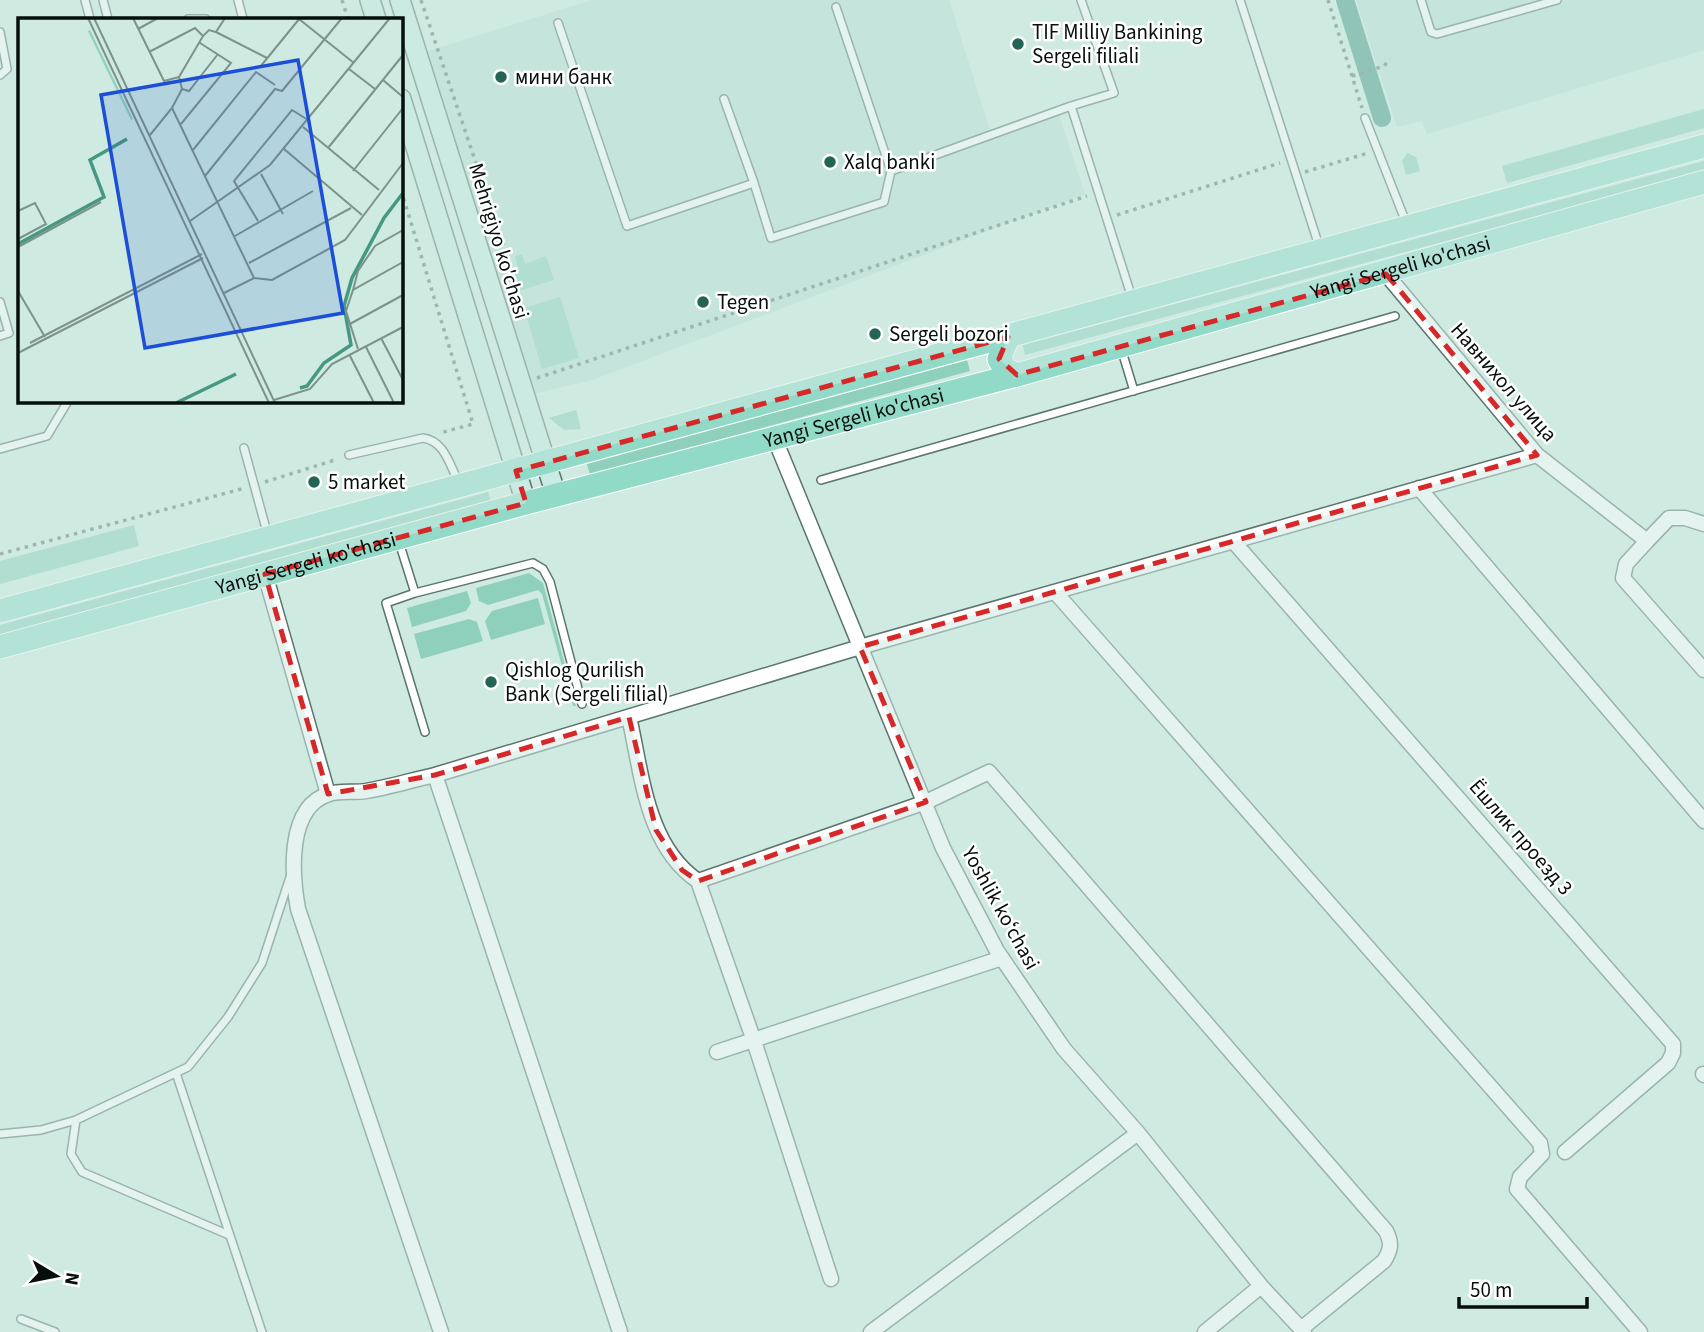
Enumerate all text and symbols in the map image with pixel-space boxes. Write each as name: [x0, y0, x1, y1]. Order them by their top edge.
place label: TIF Milliy Bankining Sergeli filiali: [1032, 17, 1203, 71]
inset map: [18, 18, 402, 402]
marker: TIF Milliy Bankining Sergeli filiali: [1010, 36, 1026, 52]
place label: мини банк: [515, 62, 613, 92]
marker: мини банк: [493, 69, 509, 85]
place label: Xalq banki: [844, 147, 935, 177]
marker: Xalq banki: [822, 154, 838, 170]
street label: Mehrigiyo ko'chasi: [461, 159, 537, 323]
street label: Yangi Sergeli ko'chasi: [1306, 228, 1494, 307]
place label: Tegen: [717, 287, 769, 317]
marker: Tegen: [695, 294, 711, 310]
street label: Навнихол улица: [1444, 316, 1564, 448]
place label: Sergeli bozori: [889, 319, 1009, 349]
marker: Sergeli bozori: [867, 326, 883, 342]
street label: Yangi Sergeli ko'chasi: [759, 380, 947, 456]
place label: 5 market: [328, 467, 405, 497]
marker: 5 market: [306, 474, 322, 490]
street label: Yangi Sergeli ko'chasi: [211, 524, 399, 603]
place label: Qishlog Qurilish Bank (Sergeli filial): [505, 655, 669, 709]
marker: Qishlog Qurilish Bank (Sergeli filial): [483, 674, 499, 690]
street label: Ёшлик проезд 3: [1462, 772, 1580, 902]
street label: Yoshlik koʻchasi: [954, 840, 1047, 975]
north arrow: [21, 1241, 91, 1311]
scale bar: [1459, 1266, 1587, 1310]
text: N: [57, 1270, 86, 1287]
text: 50 m: [1470, 1275, 1512, 1305]

